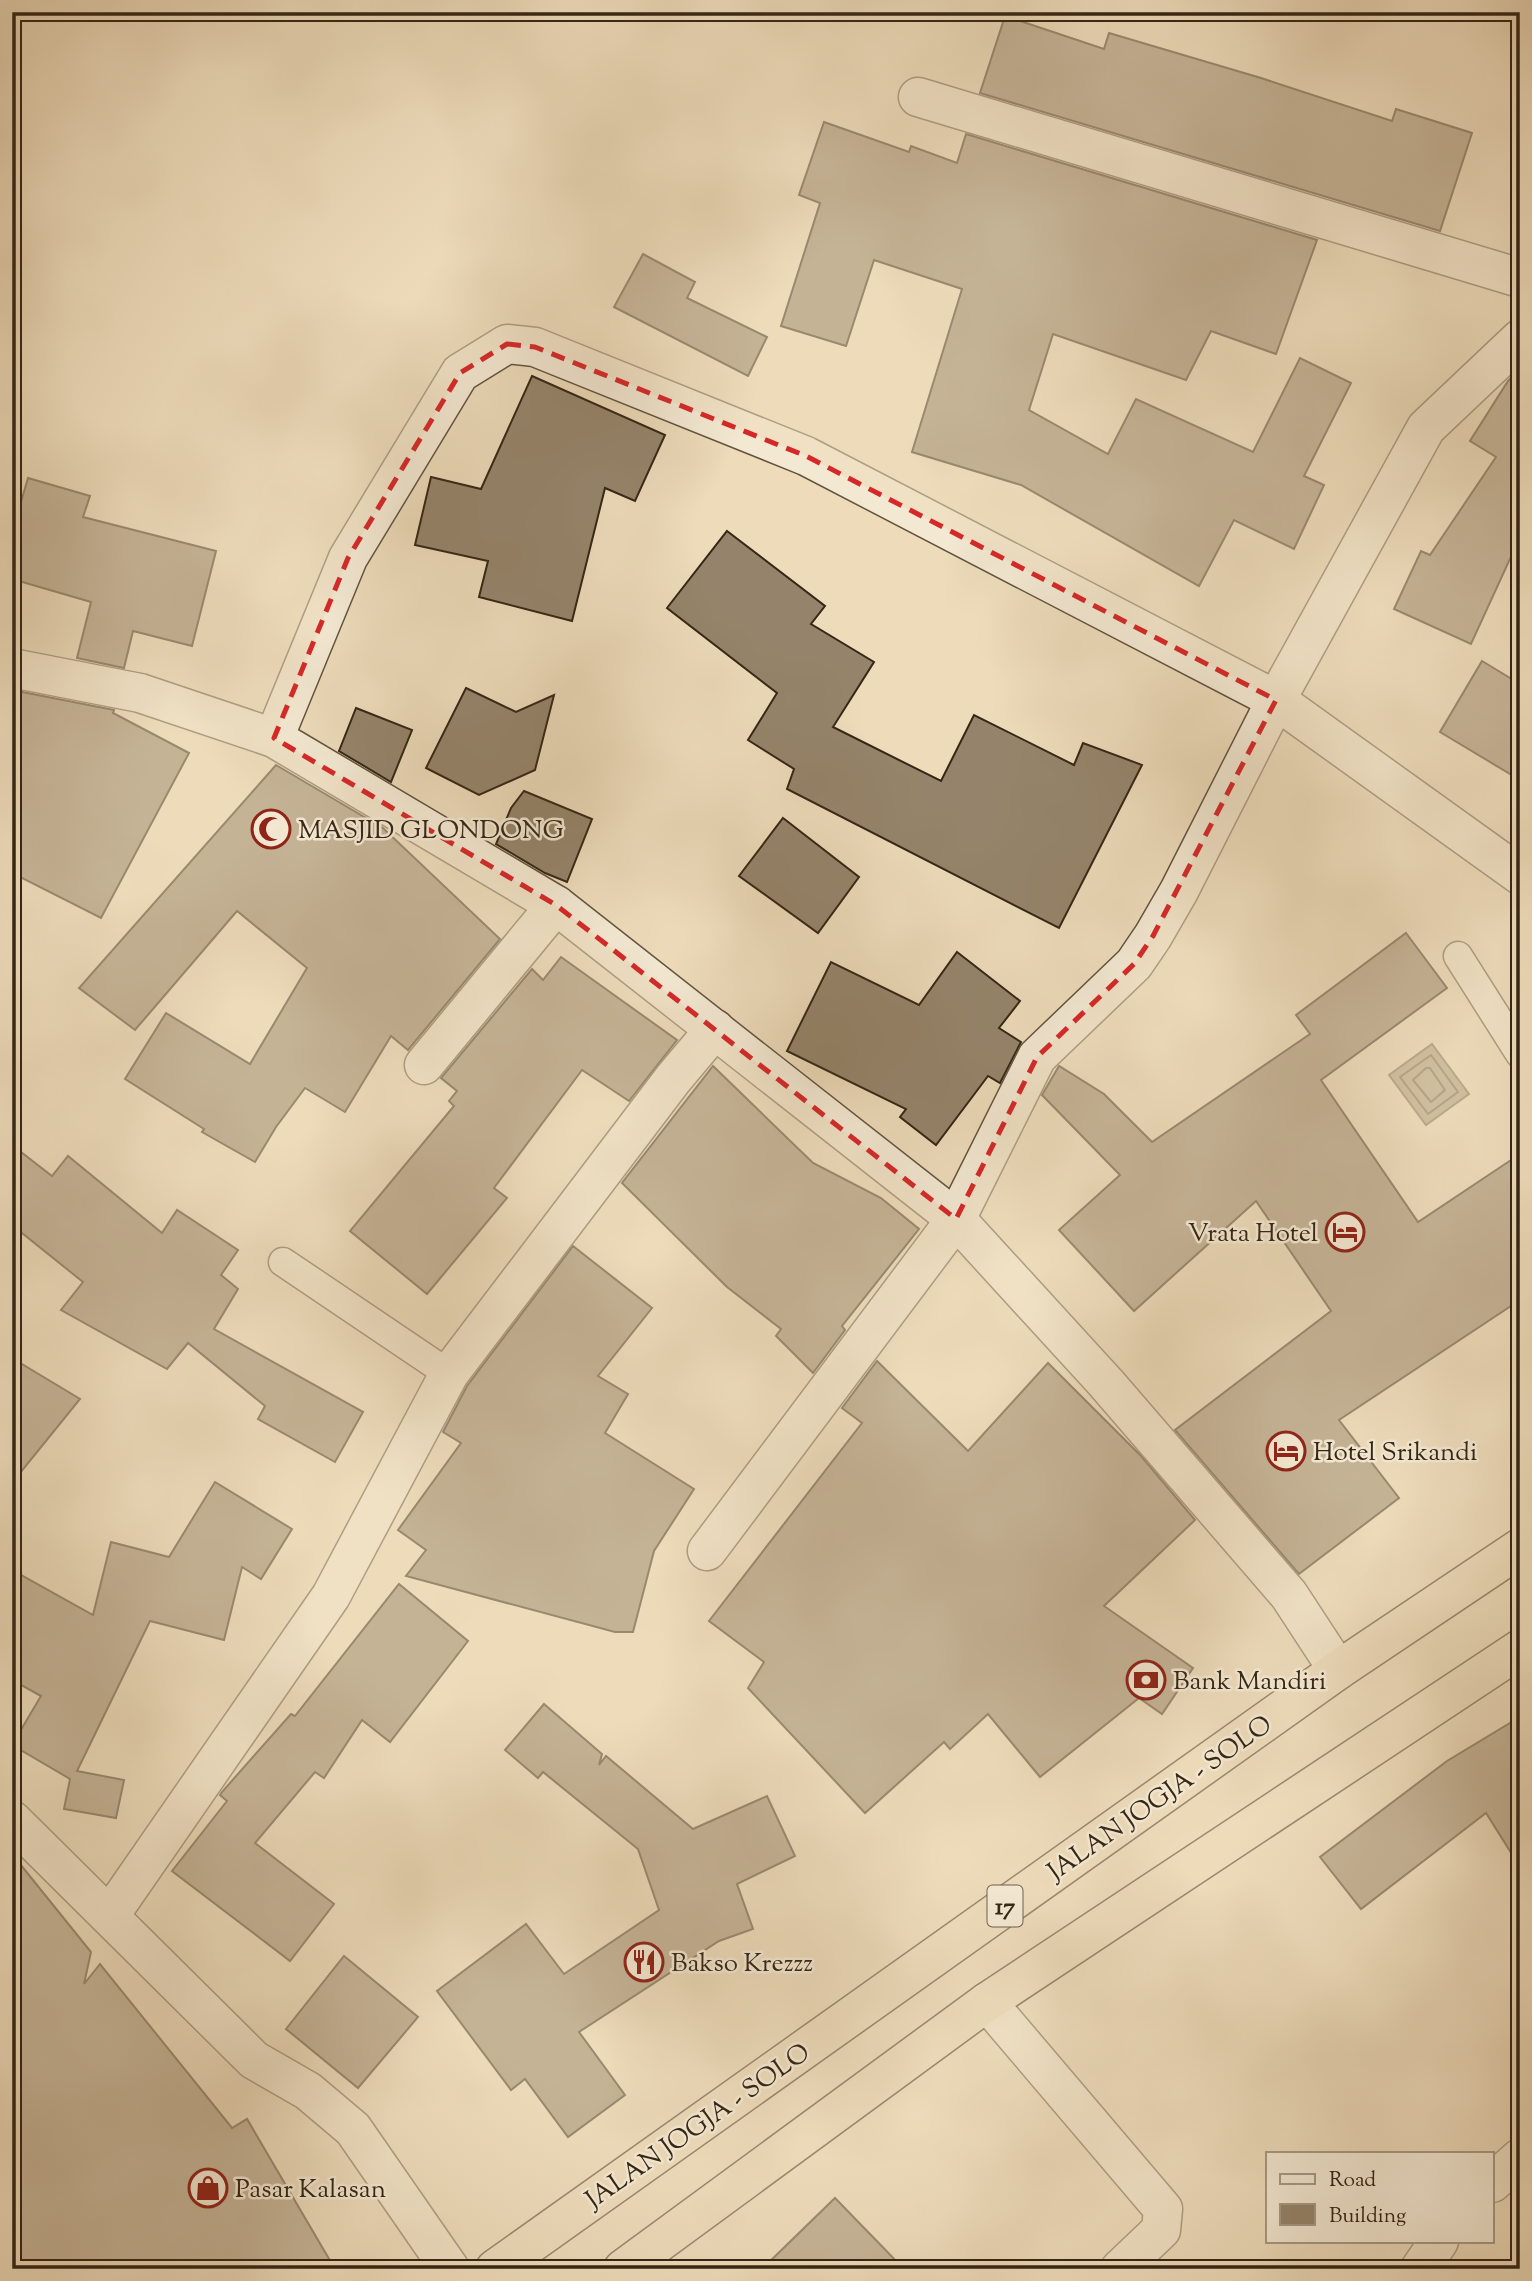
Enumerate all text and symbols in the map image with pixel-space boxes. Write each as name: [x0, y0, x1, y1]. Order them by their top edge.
mosque icon: MASJID GLONDONG: [250, 808, 292, 850]
place label: MASJID GLONDONG: [298, 813, 564, 850]
hotel icon: Vrata Hotel: [1324, 1211, 1366, 1253]
place label: Vrata Hotel: [1188, 1216, 1318, 1253]
hotel icon: Hotel Srikandi: [1265, 1430, 1307, 1472]
place label: Hotel Srikandi: [1313, 1435, 1477, 1472]
bank icon: Bank Mandiri: [1125, 1659, 1167, 1701]
place label: Bank Mandiri: [1173, 1664, 1327, 1701]
street label: JALAN JOGJA - SOLO: [1039, 1707, 1280, 1892]
road number: 17: [988, 1885, 1023, 1926]
restaurant icon: Bakso Krezzz: [623, 1941, 665, 1983]
place label: Bakso Krezzz: [671, 1946, 813, 1983]
street label: JALAN JOGJA - SOLO: [577, 2035, 818, 2220]
legend: [1266, 2152, 1494, 2242]
text: Road: [1329, 2166, 1376, 2196]
shop icon: Pasar Kalasan: [187, 2167, 229, 2209]
place label: Pasar Kalasan: [235, 2172, 386, 2209]
text: Building: [1329, 2202, 1406, 2232]

